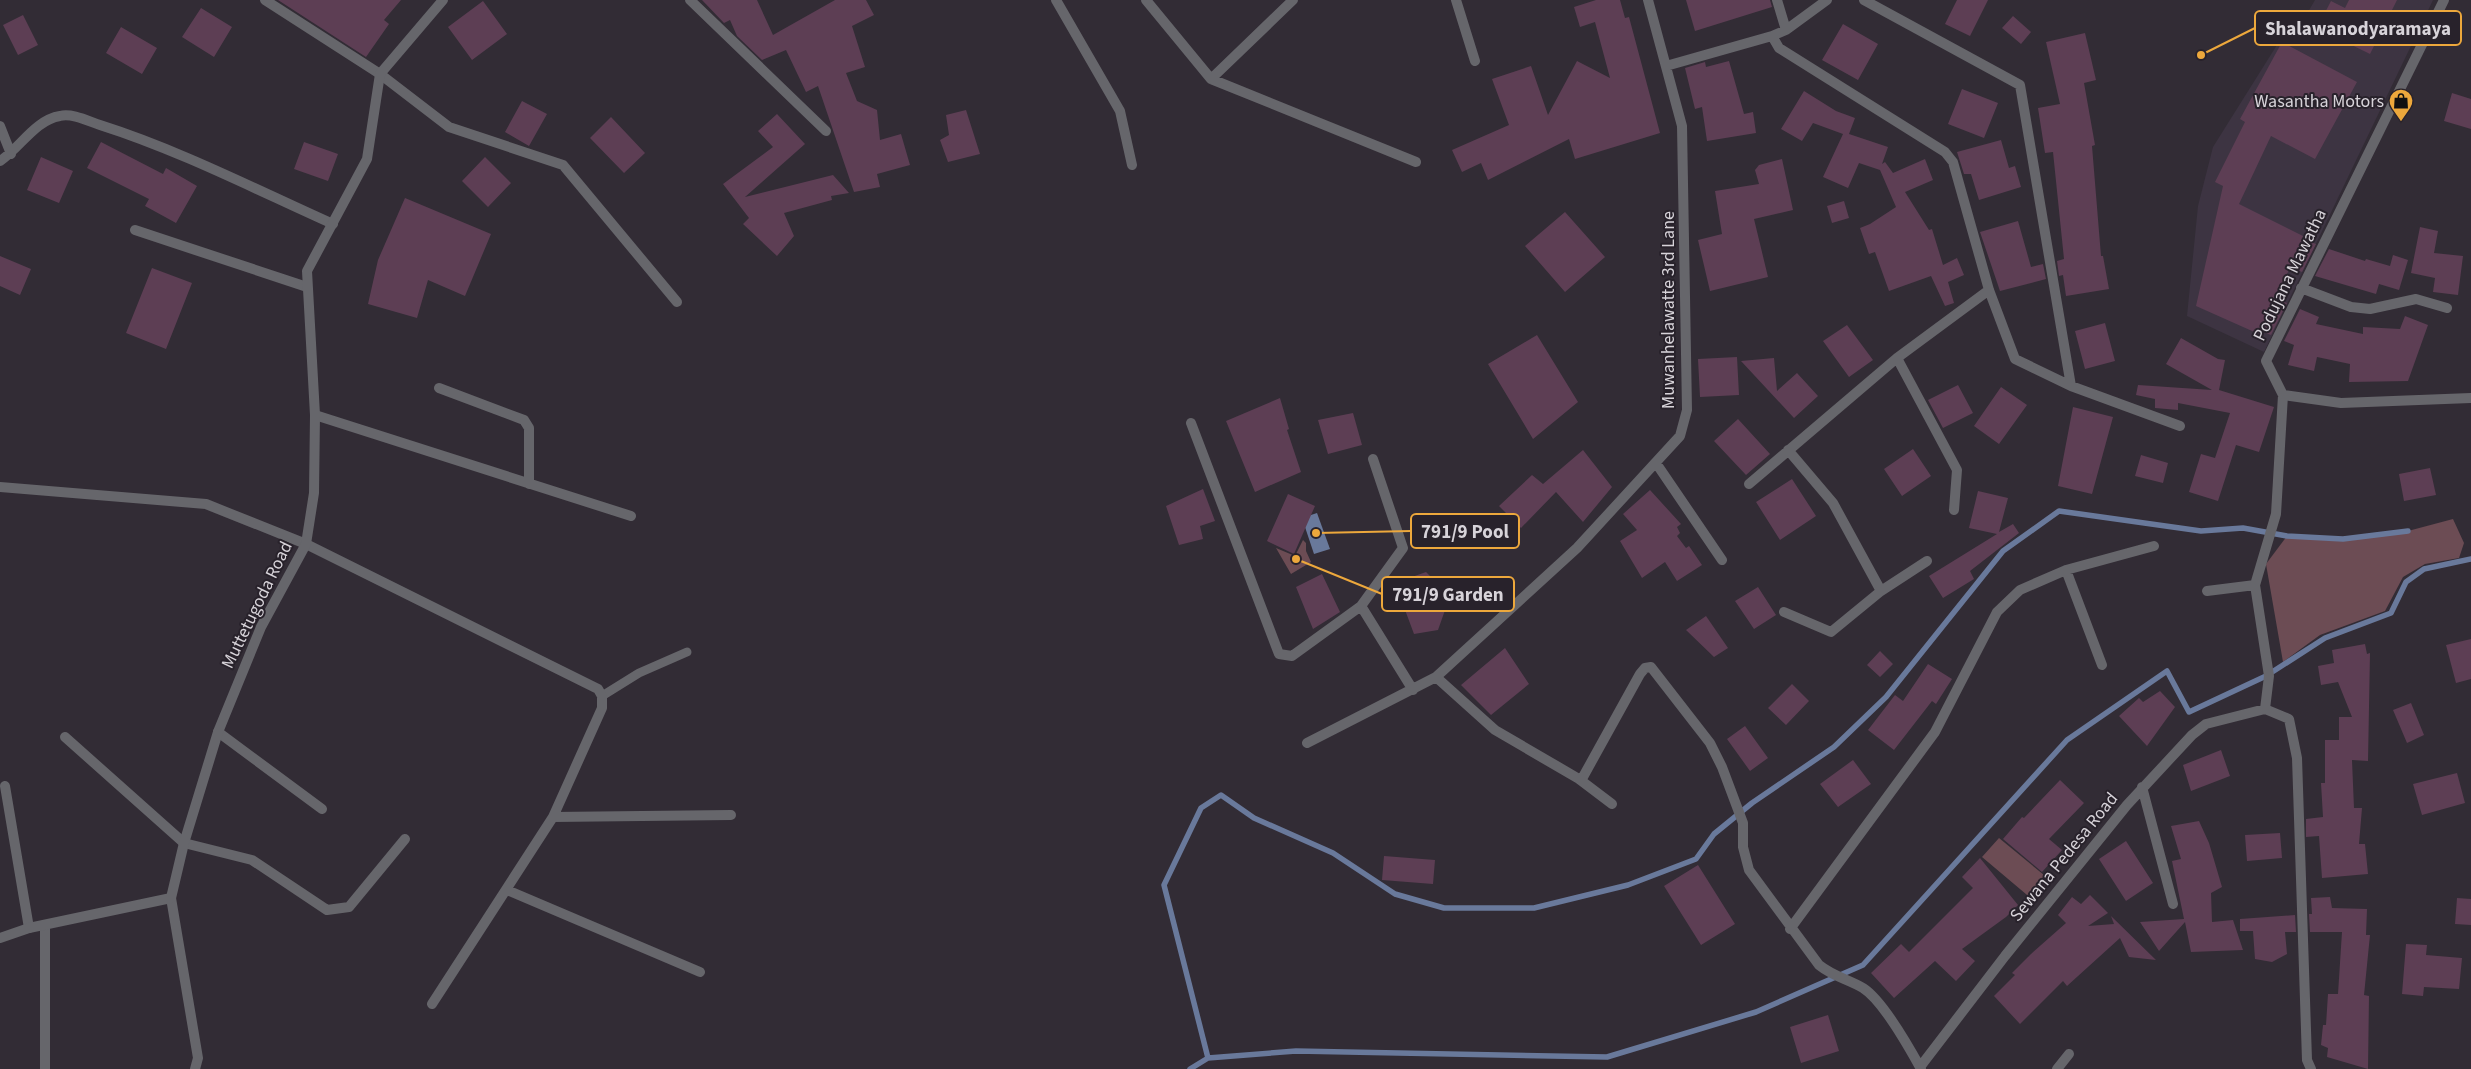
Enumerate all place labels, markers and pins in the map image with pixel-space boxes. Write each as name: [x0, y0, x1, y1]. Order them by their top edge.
callout: Shalawanodyaramaya: [2255, 11, 2461, 45]
shop icon: Wasantha Motors: [2388, 88, 2414, 122]
place label: Wasantha Motors: [2254, 89, 2384, 114]
callout: 791/9 Pool: [1411, 514, 1519, 548]
callout: 791/9 Garden: [1382, 577, 1514, 611]

